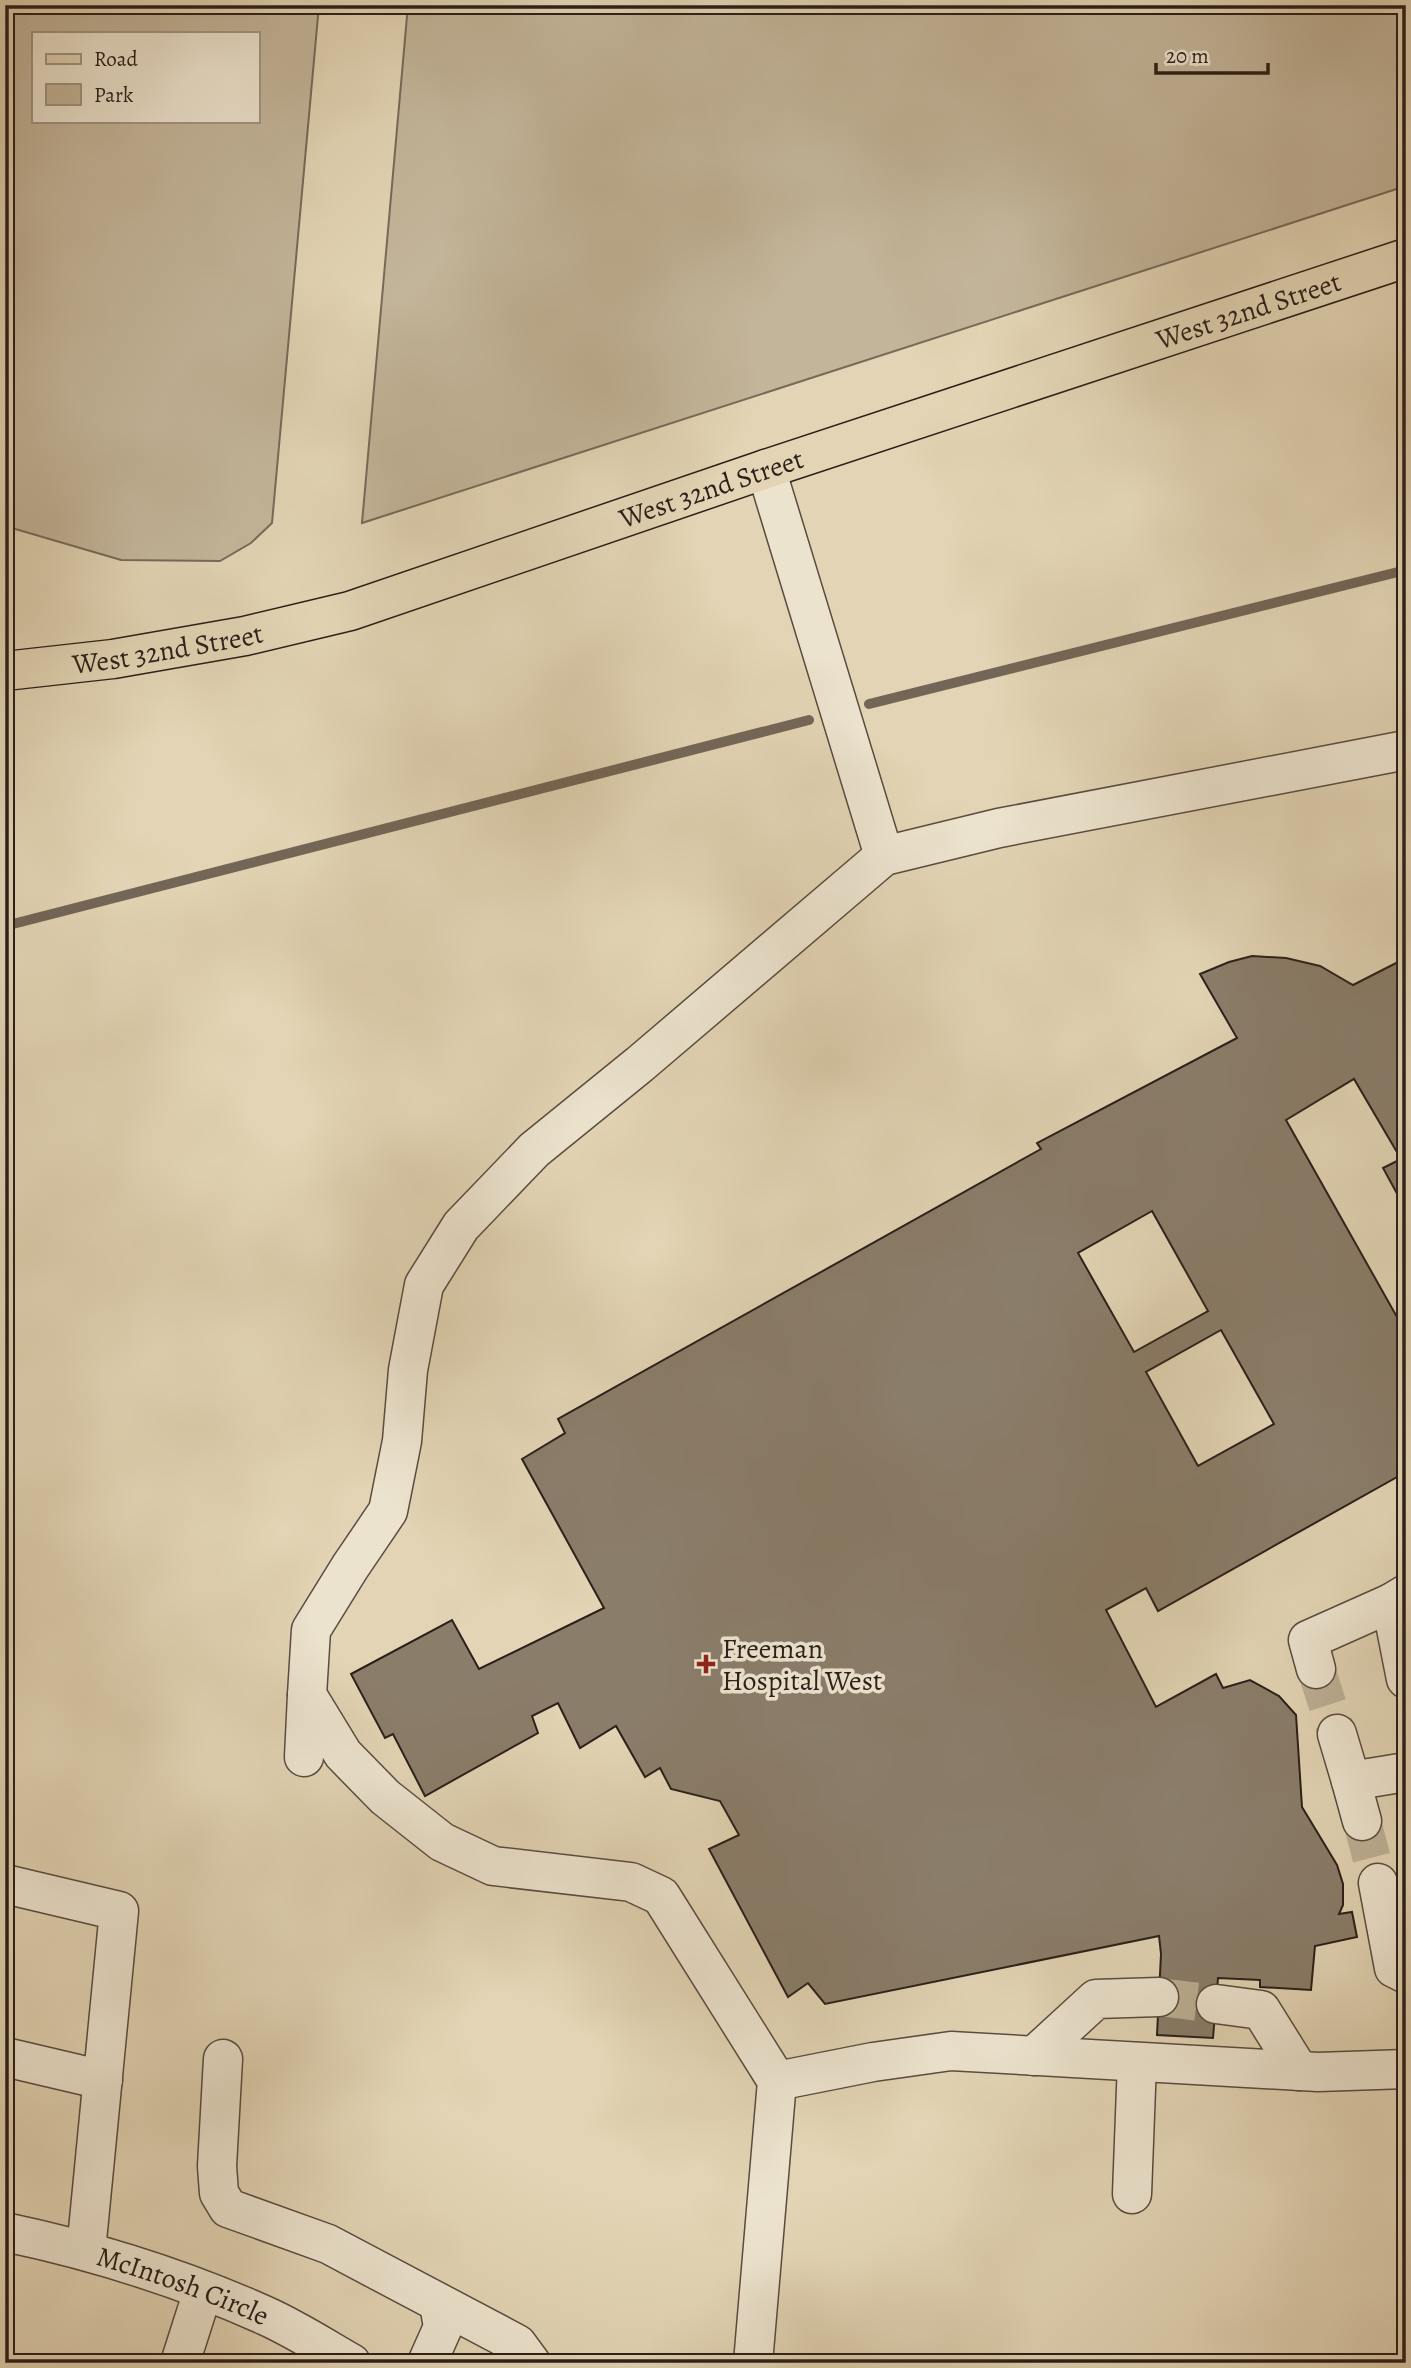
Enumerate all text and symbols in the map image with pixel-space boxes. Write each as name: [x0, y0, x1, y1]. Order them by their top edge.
legend: [32, 32, 259, 122]
scale bar: [1156, 32, 1268, 76]
text: 20 m: [1166, 42, 1209, 70]
text: Road: [94, 45, 138, 73]
text: Park: [94, 81, 134, 109]
street label: West 32nd Street: [1150, 263, 1346, 359]
street label: West 32nd Street: [613, 440, 808, 538]
street label: West 32nd Street: [69, 614, 267, 684]
place label: Freeman Hospital West: [722, 1630, 882, 1700]
marker: Freeman Hospital West: [696, 1654, 716, 1674]
street label: McIntosh Circle: [92, 2238, 275, 2335]

